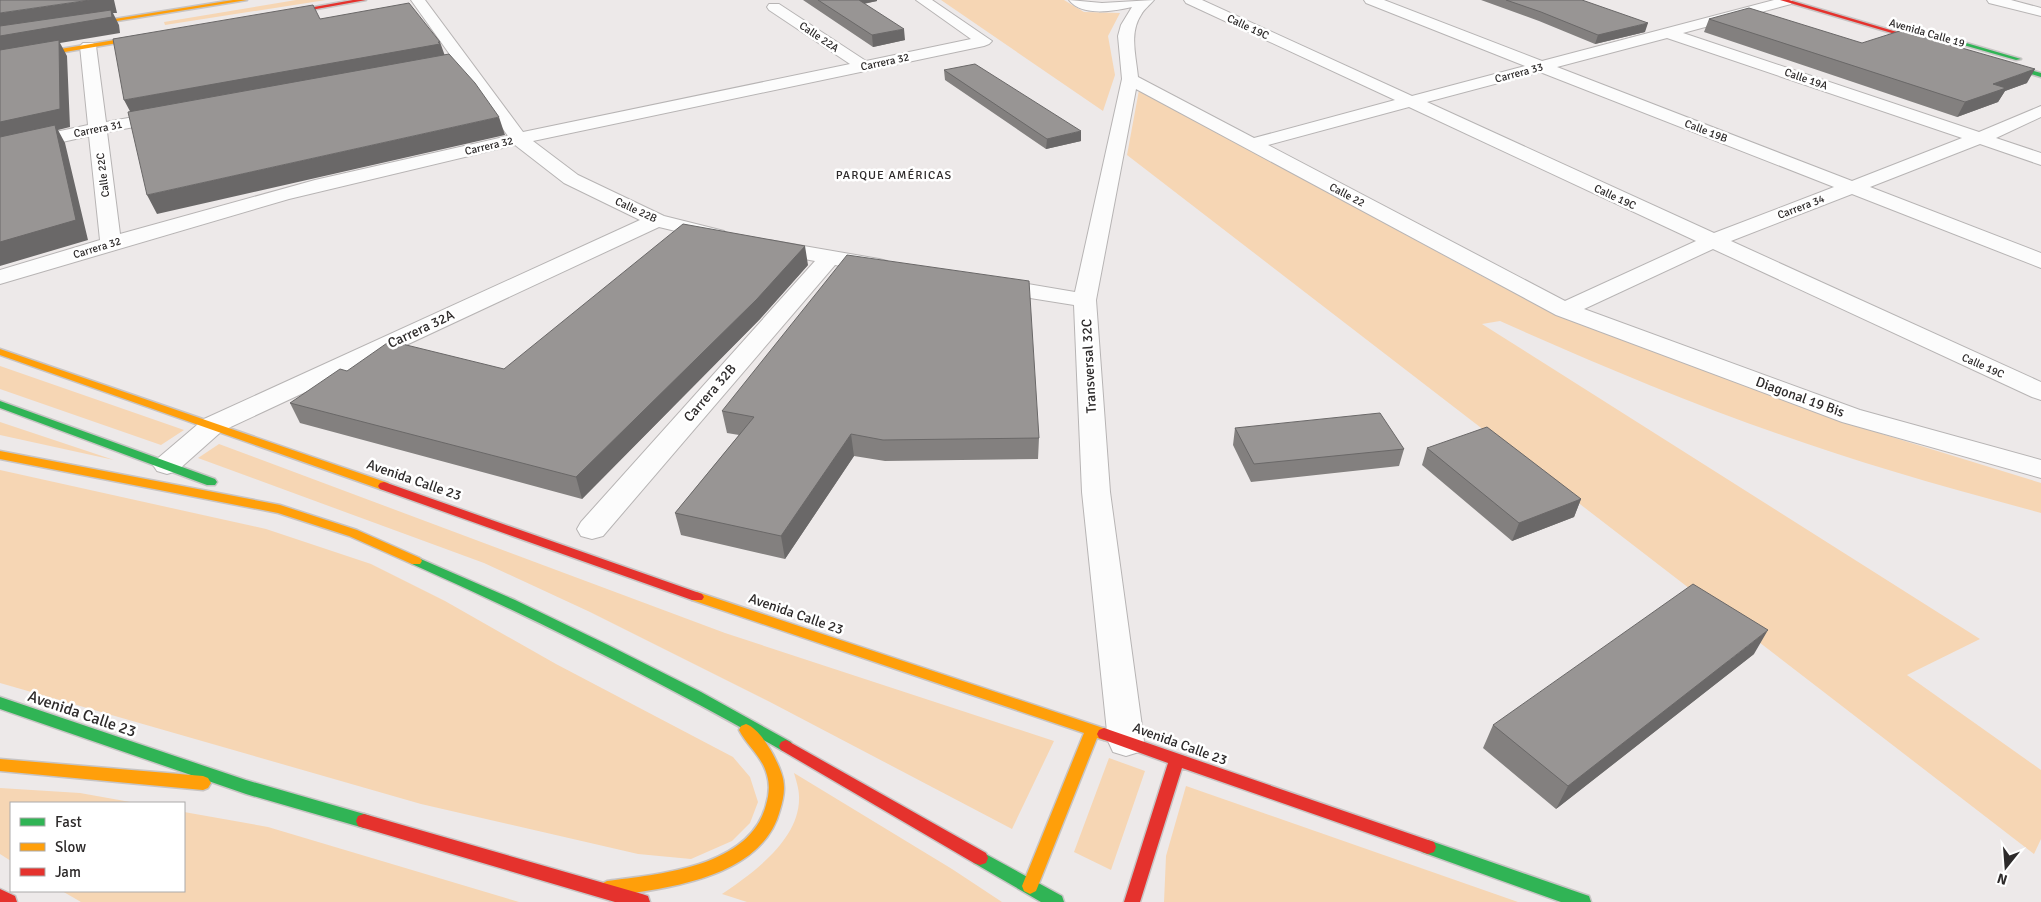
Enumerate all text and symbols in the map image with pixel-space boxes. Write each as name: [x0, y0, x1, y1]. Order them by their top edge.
street label: Calle 19C: [1225, 12, 1271, 43]
street label: Avenida Calle 19: [1888, 16, 1966, 50]
street label: Calle 22A: [797, 19, 841, 55]
street label: Carrera 32: [859, 50, 911, 73]
street label: Carrera 33: [1493, 60, 1545, 86]
street label: Calle 19A: [1783, 66, 1830, 93]
street label: Calle 19B: [1683, 117, 1730, 145]
street label: Carrera 31: [73, 118, 124, 140]
street label: Carrera 32: [463, 134, 515, 158]
street label: Calle 22C: [94, 152, 112, 198]
district label: PARQUE AMÉRICAS: [836, 168, 952, 183]
street label: Calle 22: [1327, 180, 1367, 210]
street label: Calle 19C: [1592, 182, 1638, 213]
street label: Carrera 34: [1776, 192, 1826, 222]
street label: Calle 22B: [613, 195, 659, 226]
street label: Carrera 32: [71, 235, 123, 261]
street label: Carrera 32A: [385, 306, 457, 352]
street label: Transversal 32C: [1078, 318, 1100, 414]
street label: Calle 19C: [1960, 351, 2006, 381]
street label: Carrera 32B: [680, 361, 740, 425]
street label: Diagonal 19 Bis: [1753, 373, 1847, 421]
street label: Avenida Calle 23: [364, 456, 464, 504]
street label: Avenida Calle 23: [746, 590, 846, 638]
street label: Avenida Calle 23: [25, 686, 139, 742]
street label: Avenida Calle 23: [1131, 719, 1229, 769]
legend: [10, 802, 185, 892]
text: Fast: [55, 813, 82, 831]
text: Slow: [55, 838, 86, 856]
north arrow: [1981, 842, 2031, 892]
text: Jam: [55, 863, 81, 881]
text: N: [1995, 869, 2009, 889]

